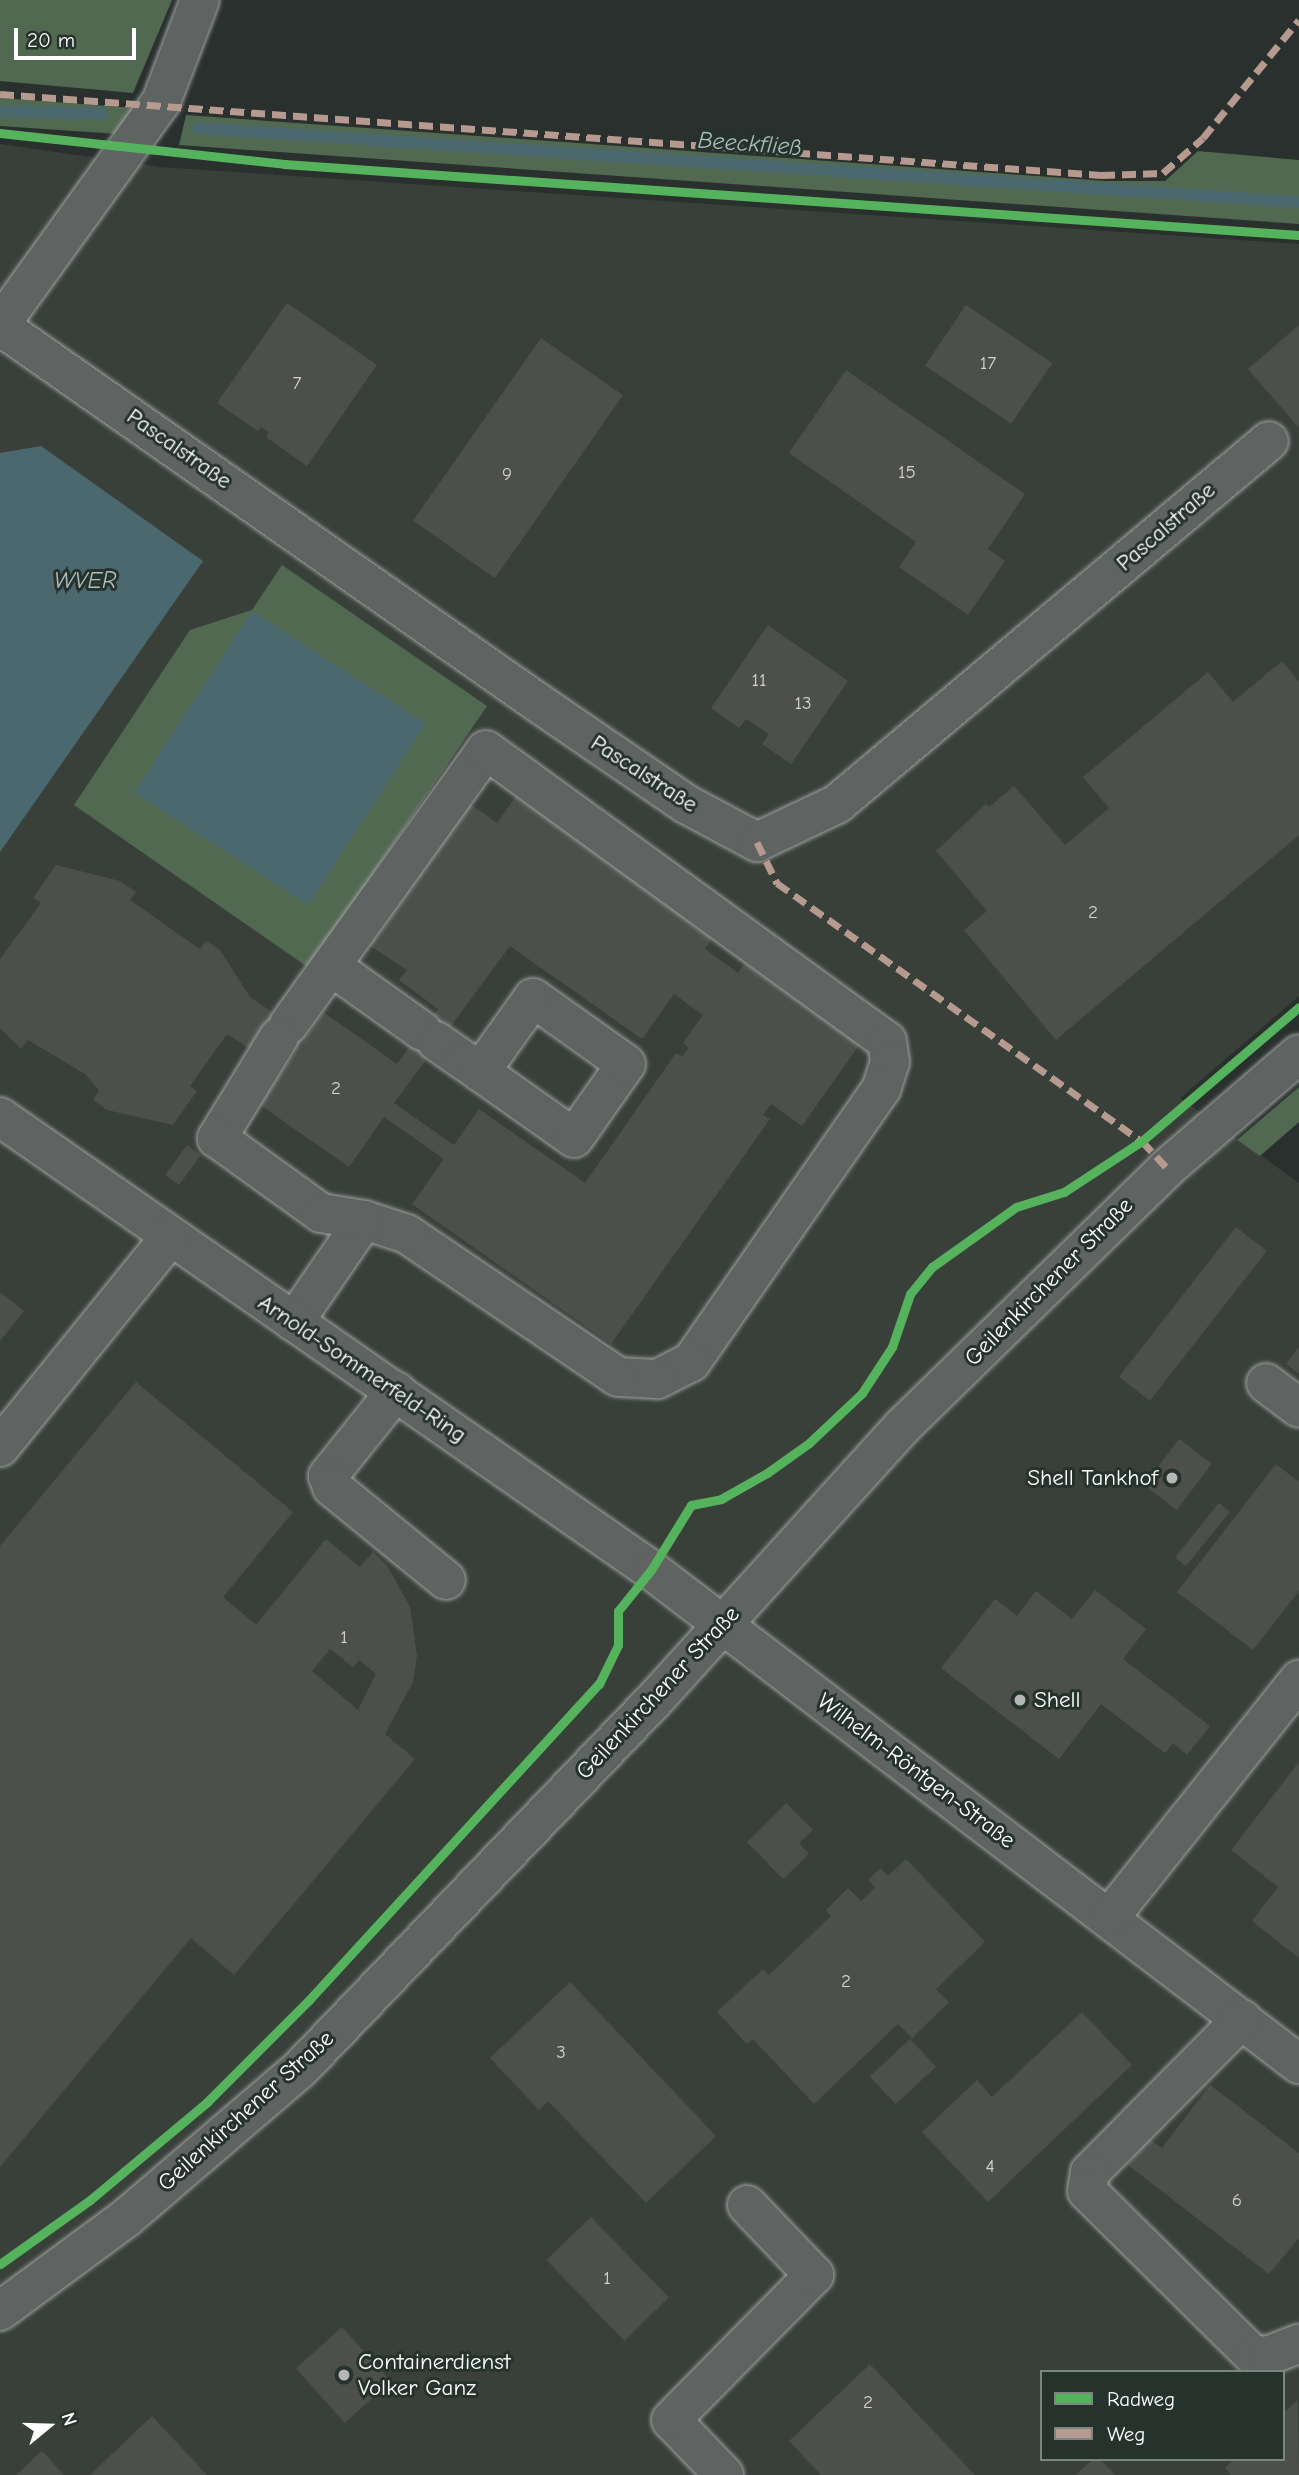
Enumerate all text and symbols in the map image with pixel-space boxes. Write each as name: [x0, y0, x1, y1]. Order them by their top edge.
scale bar: [18, 14, 140, 58]
text: 20 m: [27, 28, 75, 52]
water label: Beeckfließ: [697, 126, 803, 162]
house number: 17: [980, 353, 996, 375]
house number: 7: [293, 373, 301, 395]
street label: Pascalstraße: [121, 403, 237, 495]
house number: 15: [898, 462, 916, 484]
house number: 9: [502, 464, 512, 486]
street label: Pascalstraße: [1111, 477, 1221, 577]
water label: WVER: [54, 567, 116, 595]
house number: 11: [751, 670, 767, 692]
house number: 13: [794, 693, 812, 715]
street label: Pascalstraße: [585, 729, 703, 819]
house number: 2: [1088, 902, 1098, 924]
house number: 2: [331, 1078, 341, 1100]
street label: Geilenkirchener Straße: [959, 1192, 1139, 1372]
street label: Arnold-Sommerfeld-Ring: [253, 1289, 471, 1449]
place label: Shell Tankhof: [1027, 1464, 1158, 1492]
marker: Shell Tankhof: [1164, 1470, 1180, 1486]
street label: Geilenkirchener Straße: [571, 1601, 745, 1785]
house number: 1: [340, 1627, 348, 1649]
place label: Shell: [1034, 1686, 1081, 1714]
street label: Wilhelm-Röntgen-Straße: [812, 1688, 1020, 1854]
marker: Shell: [1012, 1692, 1028, 1708]
house number: 2: [841, 1971, 851, 1993]
street label: Geilenkirchener Straße: [153, 2025, 339, 2197]
house number: 3: [556, 2042, 566, 2064]
house number: 4: [985, 2156, 995, 2178]
house number: 6: [1232, 2190, 1242, 2212]
house number: 1: [603, 2268, 611, 2290]
place label: Containerdienst Volker Ganz: [358, 2348, 510, 2402]
marker: Containerdienst Volker Ganz: [336, 2367, 352, 2383]
legend: [1040, 2370, 1285, 2461]
text: Radweg: [1107, 2387, 1175, 2411]
north arrow: [14, 2391, 84, 2461]
house number: 2: [863, 2392, 873, 2414]
text: N: [56, 2410, 81, 2429]
text: Weg: [1107, 2422, 1145, 2446]

